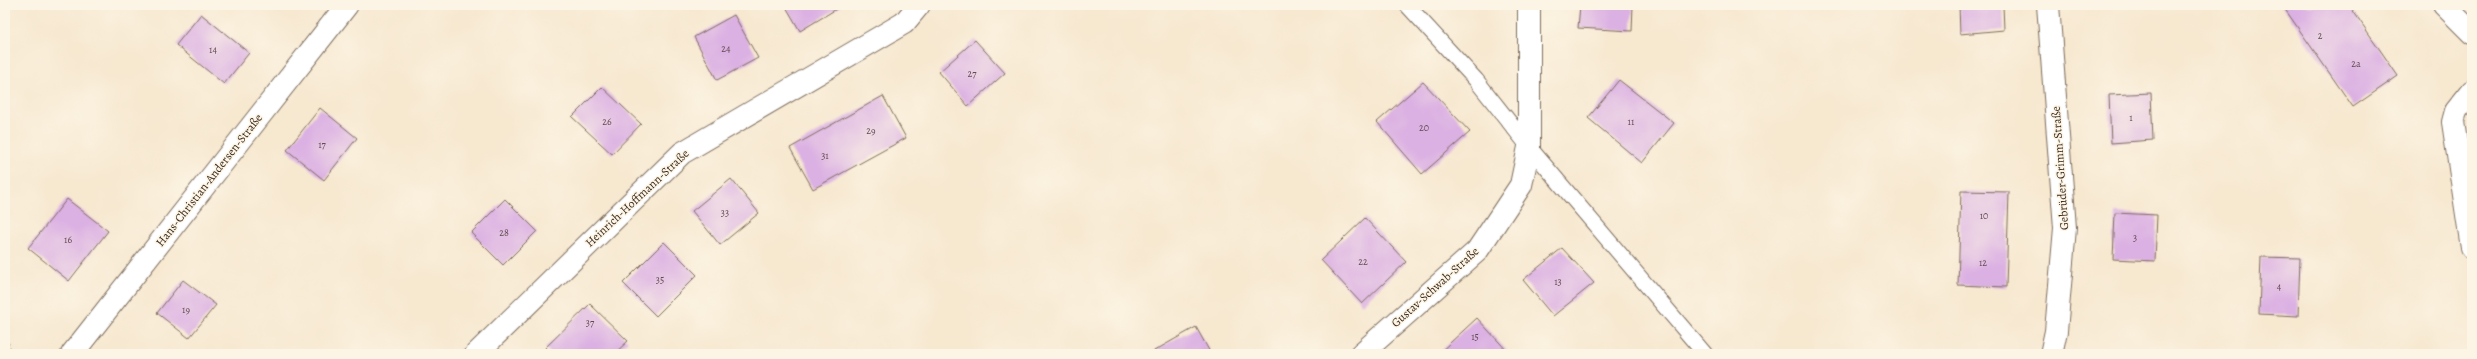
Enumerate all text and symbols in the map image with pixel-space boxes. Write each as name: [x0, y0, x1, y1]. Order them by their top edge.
house number: 2: [2318, 29, 2323, 42]
house number: 24: [721, 42, 731, 55]
house number: 14: [209, 43, 217, 56]
house number: 2a: [2351, 57, 2361, 70]
house number: 27: [968, 67, 977, 80]
street label: Gebrüder-Grimm-Straße: [2048, 105, 2072, 231]
street label: Hans-Christian-Andersen-Straße: [152, 110, 266, 250]
house number: 1: [2129, 111, 2133, 124]
house number: 26: [602, 115, 612, 128]
house number: 11: [1628, 115, 1635, 128]
house number: 20: [1419, 121, 1429, 134]
house number: 29: [866, 124, 876, 137]
house number: 17: [318, 138, 327, 151]
street label: Heinrich-Hoffmann-Straße: [582, 146, 692, 250]
house number: 31: [821, 149, 829, 162]
house number: 33: [721, 206, 729, 219]
house number: 10: [1980, 209, 1988, 222]
house number: 28: [499, 226, 509, 239]
house number: 3: [2133, 231, 2137, 244]
house number: 16: [64, 233, 72, 246]
street label: Gustav-Schwab-Straße: [1388, 243, 1482, 331]
house number: 22: [1358, 255, 1368, 268]
house number: 12: [1979, 256, 1987, 269]
house number: 35: [656, 273, 664, 286]
house number: 13: [1554, 275, 1562, 288]
house number: 4: [2277, 280, 2282, 293]
house number: 19: [182, 303, 190, 316]
house number: 37: [586, 316, 595, 329]
house number: 15: [1471, 330, 1479, 343]

